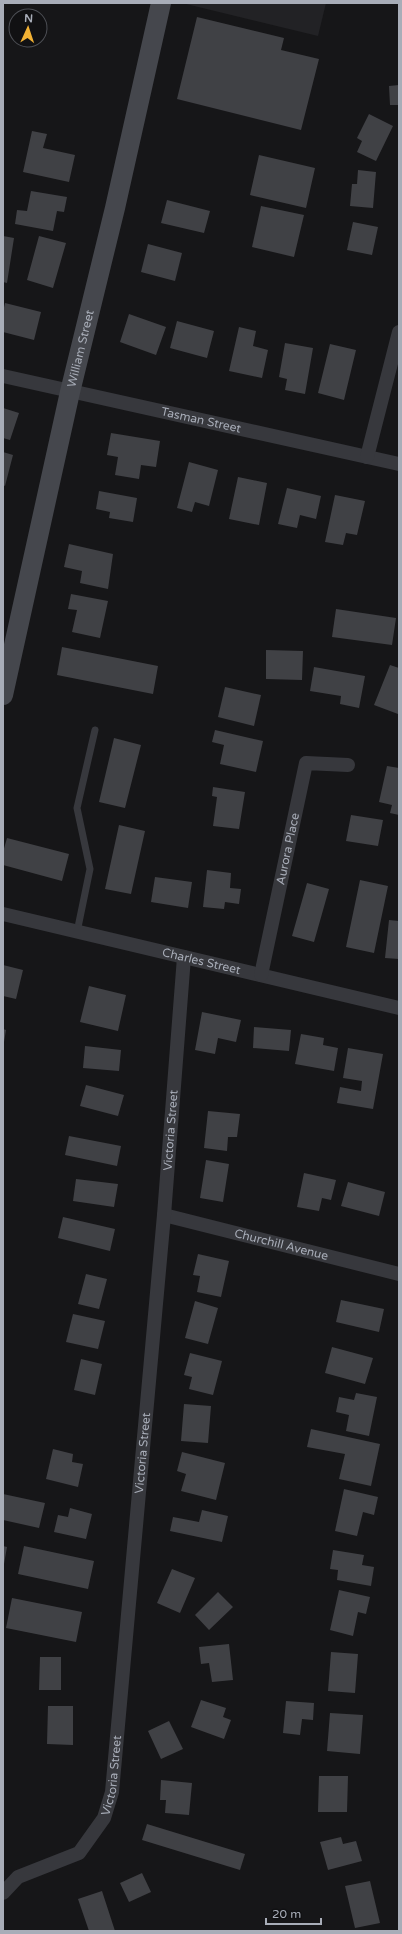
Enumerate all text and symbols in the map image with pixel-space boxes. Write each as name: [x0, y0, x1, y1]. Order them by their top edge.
north arrow: [8, 8, 48, 48]
text: N: [24, 12, 33, 25]
street label: William Street: [64, 308, 97, 389]
street label: Tasman Street: [160, 404, 243, 436]
street label: Aurora Place: [273, 811, 302, 886]
street label: Charles Street: [161, 945, 242, 977]
street label: Victoria Street: [160, 1089, 181, 1171]
street label: Churchill Avenue: [233, 1226, 330, 1263]
street label: Victoria Street: [132, 1412, 153, 1494]
street label: Victoria Street: [98, 1734, 124, 1817]
scale bar: [266, 1900, 321, 1926]
text: 20 m: [272, 1907, 301, 1921]

